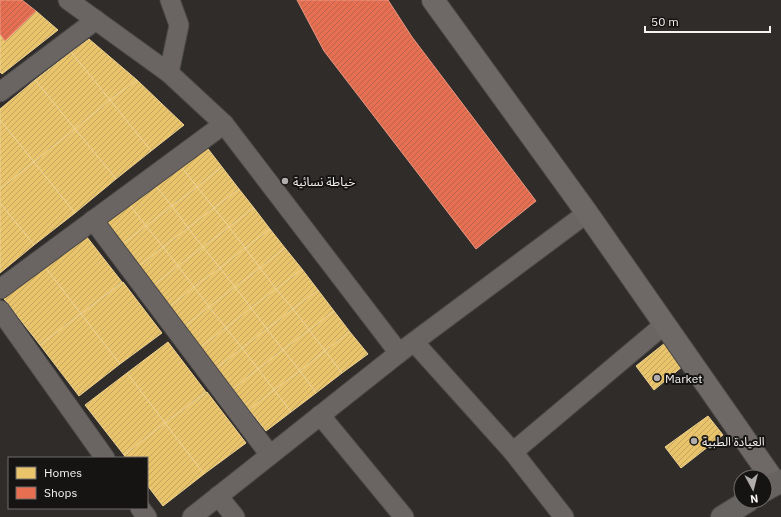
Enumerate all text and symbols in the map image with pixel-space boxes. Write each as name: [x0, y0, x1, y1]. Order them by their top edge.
scale bar: [645, 8, 770, 34]
text: 50 m: [651, 14, 679, 29]
place label: خياطة نسائية: [293, 174, 355, 189]
marker: خياطة نسائية: [280, 176, 290, 186]
place label: Market: [665, 371, 702, 386]
marker: Market: [652, 373, 662, 383]
place label: العيادة الطبية: [702, 434, 765, 449]
marker: العيادة الطبية: [689, 436, 699, 446]
legend: [8, 457, 148, 509]
text: Homes: [44, 465, 82, 480]
north arrow: [733, 469, 773, 509]
text: Shops: [44, 485, 77, 500]
text: N: [749, 491, 759, 506]

